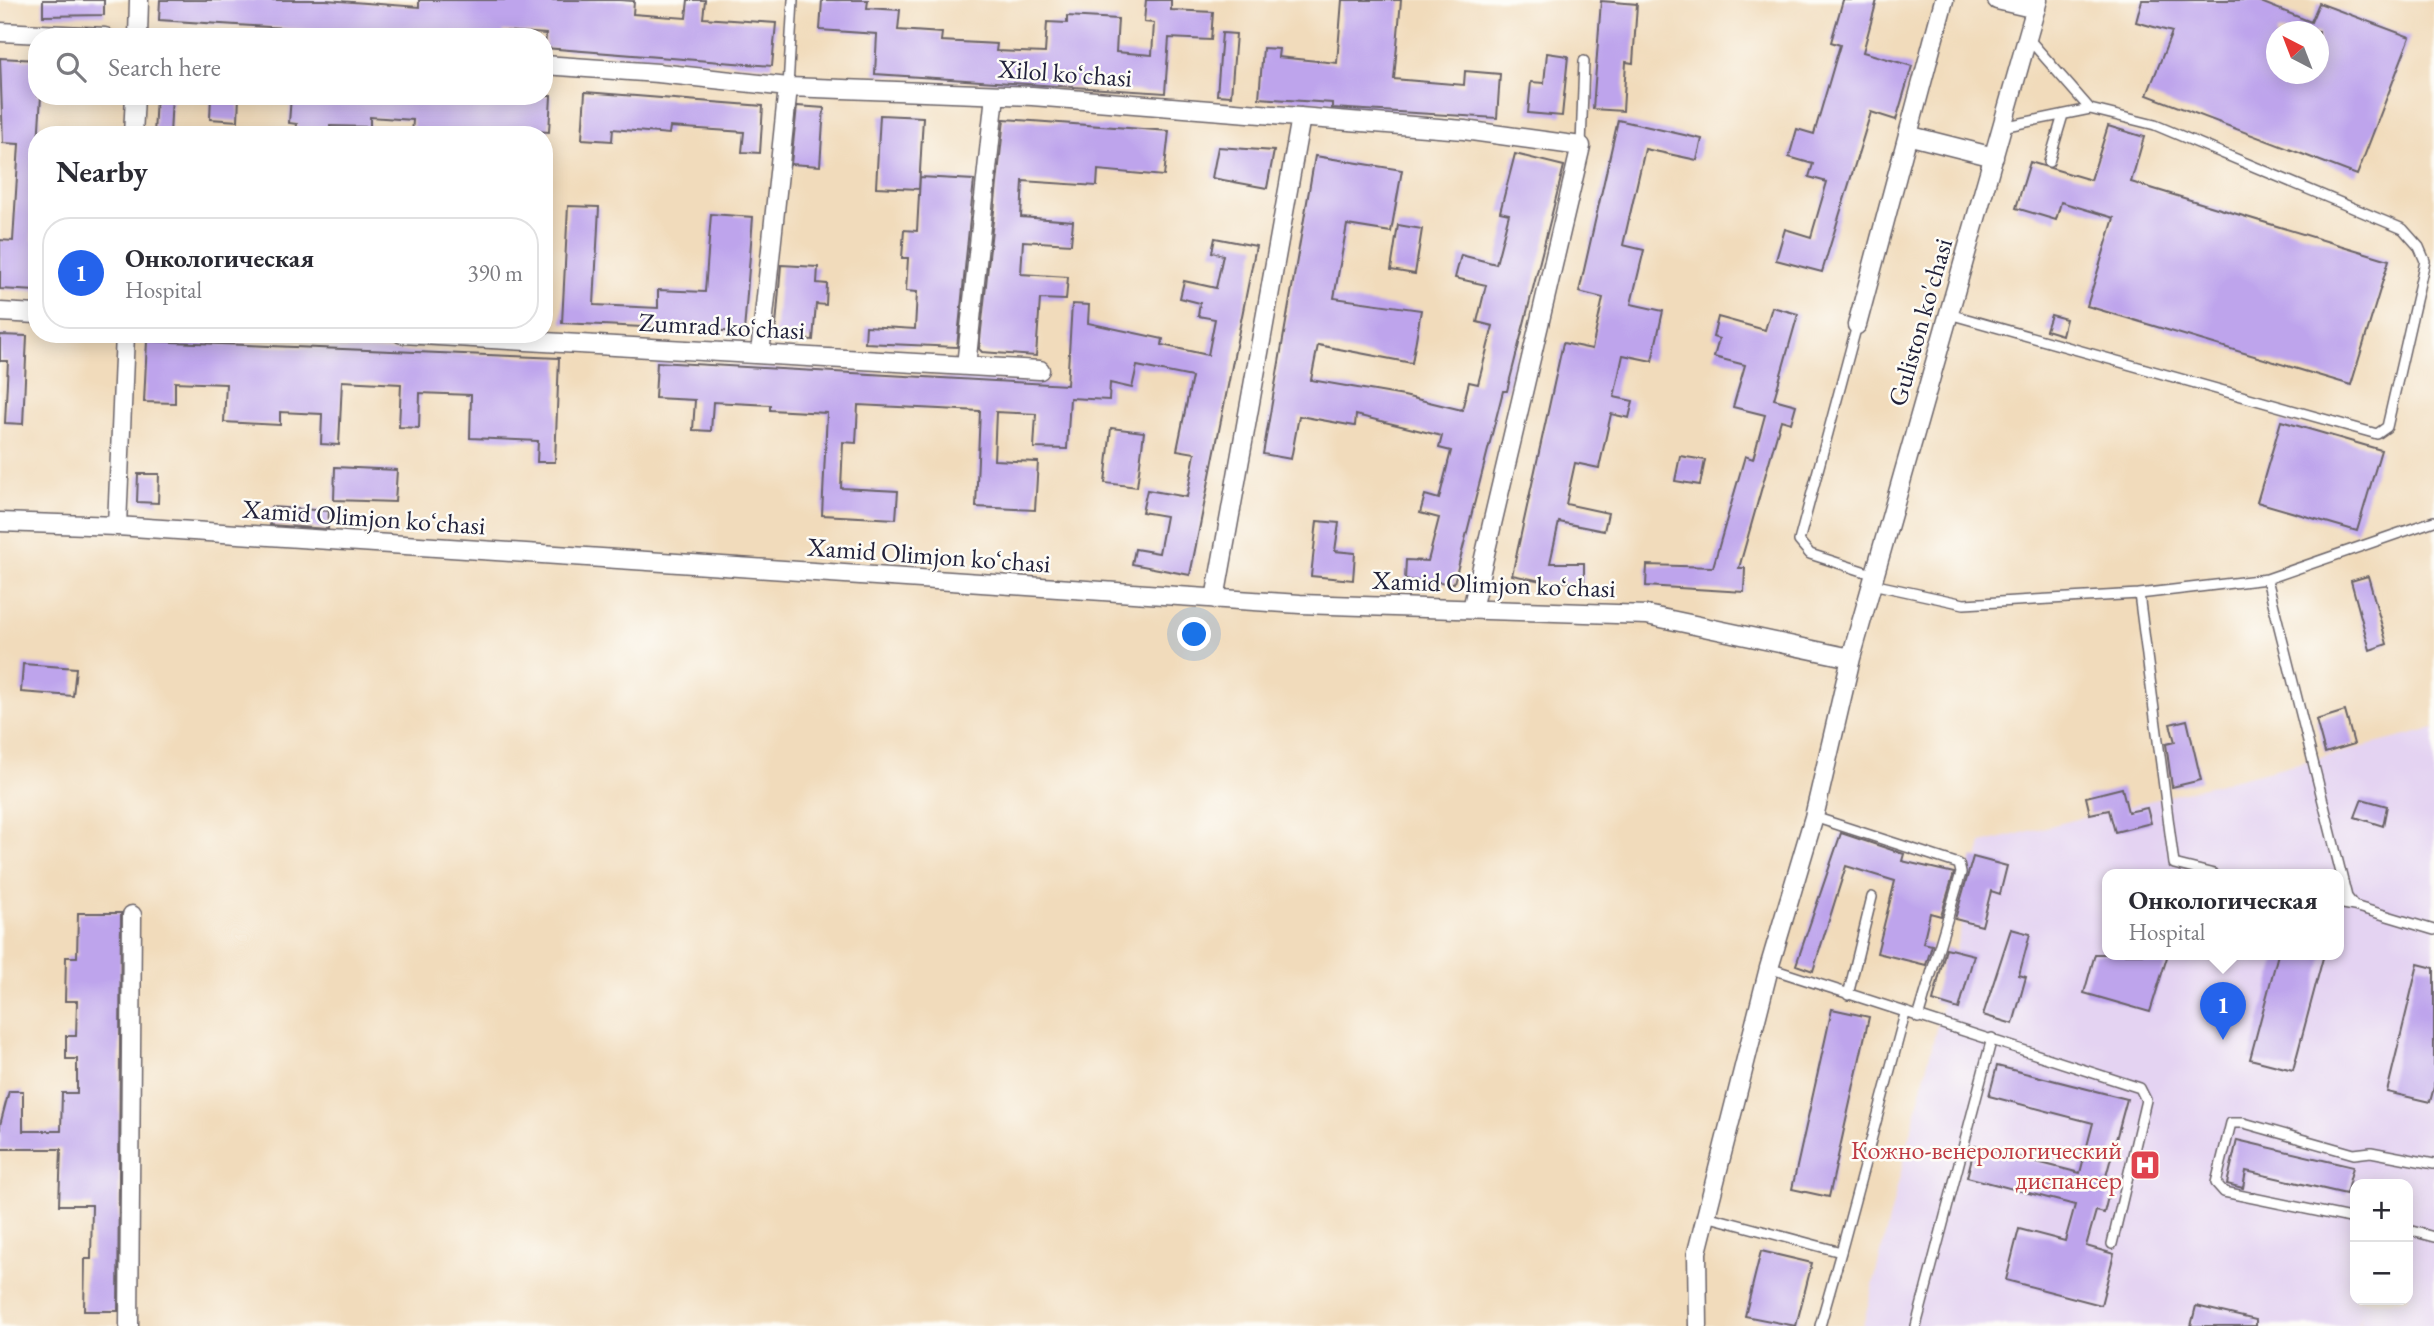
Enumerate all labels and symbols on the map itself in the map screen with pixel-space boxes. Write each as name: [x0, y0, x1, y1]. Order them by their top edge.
north arrow: [2266, 21, 2329, 84]
street label: Xilol koʻchasi: [996, 51, 1133, 95]
street label: Guliston ko'chasi: [1880, 234, 1960, 410]
street label: Zumrad koʻchasi: [638, 305, 806, 347]
street label: Xamid Olimjon koʻchasi: [240, 491, 487, 542]
street label: Xamid Olimjon koʻchasi: [805, 529, 1052, 580]
street label: Xamid Olimjon koʻchasi: [1371, 563, 1616, 605]
your location: [1177, 617, 1211, 651]
pin: 1: [2200, 982, 2246, 1040]
place label: Кожно-венерологический диспансер: [1851, 1133, 2122, 1197]
hospital icon: Кожно-венерологический диспансер: [2128, 1148, 2162, 1182]

